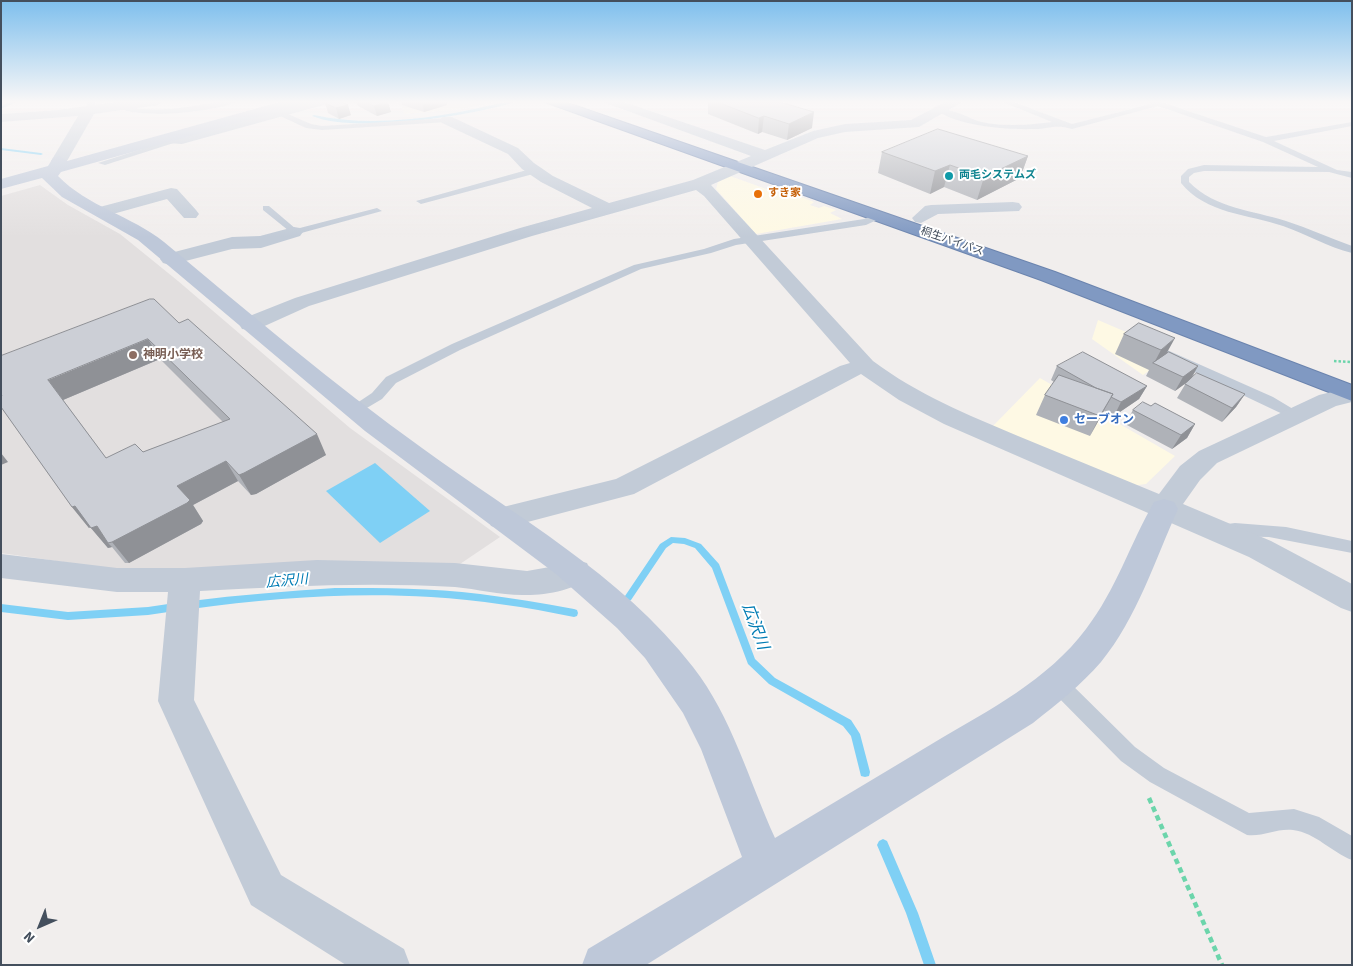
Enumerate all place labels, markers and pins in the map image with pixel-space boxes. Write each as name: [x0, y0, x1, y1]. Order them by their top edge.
place label: 両毛システムズ: [959, 169, 1036, 183]
marker: 両毛システムズ: [943, 170, 955, 182]
place label: すき家: [768, 187, 801, 201]
marker: すき家: [752, 188, 764, 200]
place label: 神明小学校: [143, 348, 203, 362]
marker: 神明小学校: [127, 349, 139, 361]
place label: セーブオン: [1074, 413, 1134, 427]
marker: セーブオン: [1058, 414, 1070, 426]

